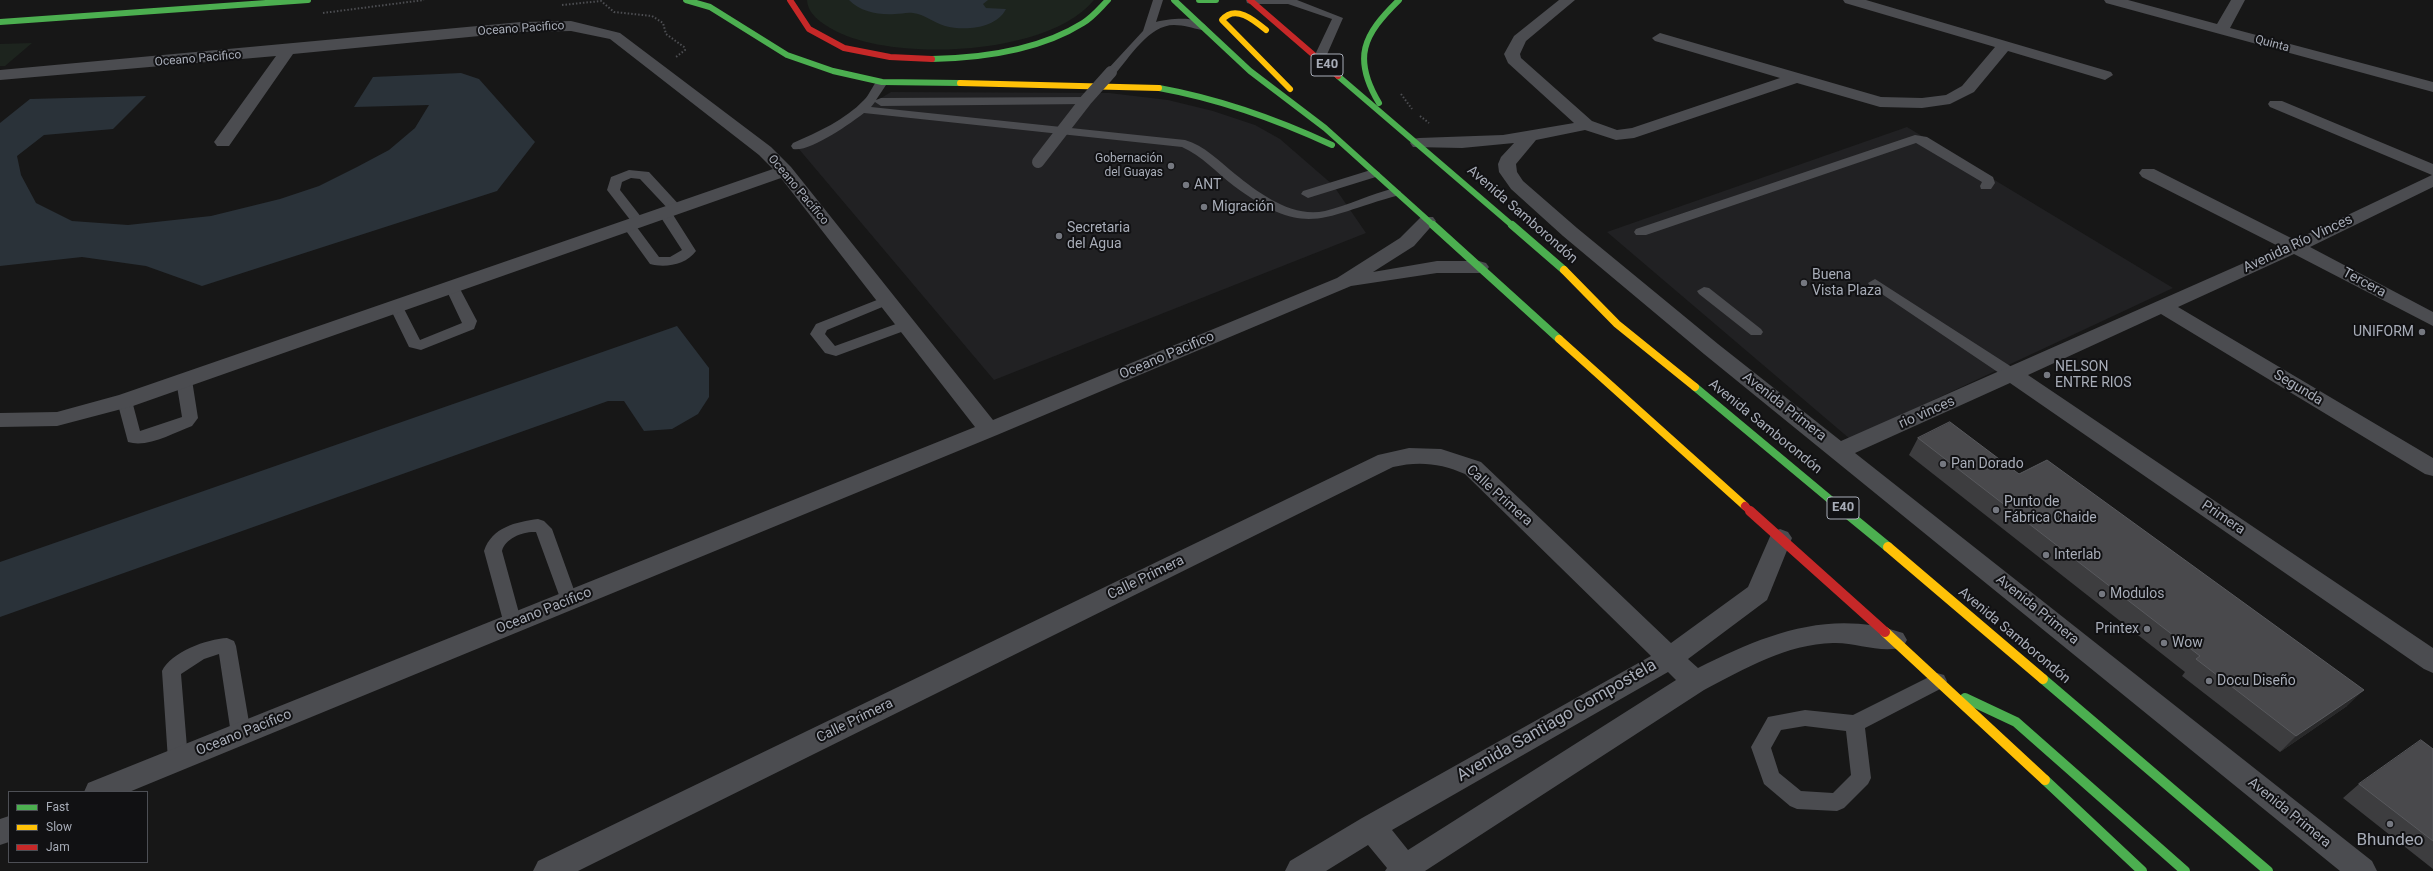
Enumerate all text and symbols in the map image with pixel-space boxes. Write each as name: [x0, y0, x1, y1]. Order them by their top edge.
street label: Oceano Pacifico: [477, 19, 565, 39]
street label: Quinta: [2253, 33, 2291, 55]
street label: Oceano Pacifico: [154, 48, 242, 70]
road number: E40: [1311, 54, 1343, 76]
street label: Oceano Pacifico: [765, 152, 831, 228]
place label: Gobernación del Guayas: [1095, 152, 1163, 180]
marker: Gobernación del Guayas: [1166, 161, 1176, 171]
street label: Avenida Samborondón: [1463, 162, 1581, 268]
place label: ANT: [1194, 177, 1221, 193]
marker: ANT: [1181, 180, 1191, 190]
place label: Migración: [1212, 199, 1274, 215]
marker: Migración: [1199, 202, 1209, 212]
street label: Avenida Río Vinces: [2241, 211, 2355, 277]
place label: Secretaria del Agua: [1067, 220, 1130, 252]
marker: Secretaria del Agua: [1054, 231, 1064, 241]
street label: Tercera: [2340, 265, 2388, 301]
place label: Buena Vista Plaza: [1812, 267, 1882, 300]
marker: Buena Vista Plaza: [1799, 278, 1809, 288]
place label: UNIFORM: [2353, 324, 2414, 340]
marker: UNIFORM: [2417, 327, 2427, 337]
street label: Oceano Pacifico: [1117, 328, 1217, 384]
place label: NELSON ENTRE RIOS: [2055, 359, 2132, 392]
street label: Segunda: [2270, 367, 2326, 409]
street label: Avenida Primera: [1739, 369, 1829, 445]
marker: NELSON ENTRE RIOS: [2042, 370, 2052, 380]
street label: Avenida Samborondón: [1705, 376, 1825, 478]
street label: rio vinces: [1896, 393, 1958, 433]
place label: Pan Dorado: [1951, 456, 2024, 472]
marker: Pan Dorado: [1938, 459, 1948, 469]
street label: Calle Primera: [1462, 462, 1536, 530]
place label: Punto de Fábrica Chaide: [2004, 494, 2097, 526]
road number: E40: [1827, 497, 1859, 519]
street label: Primera: [2198, 497, 2248, 539]
marker: Punto de Fábrica Chaide: [1991, 505, 2001, 515]
place label: Interlab: [2054, 547, 2101, 563]
marker: Interlab: [2041, 550, 2051, 560]
street label: Calle Primera: [1105, 552, 1187, 604]
street label: Avenida Primera: [1992, 571, 2082, 649]
street label: Oceano Pacifico: [494, 584, 594, 638]
street label: Avenida Samborondón: [1955, 584, 2073, 688]
place label: Modulos: [2110, 586, 2164, 602]
marker: Modulos: [2097, 589, 2107, 599]
place label: Printex: [2095, 621, 2139, 637]
marker: Printex: [2142, 624, 2152, 634]
place label: Wow: [2172, 635, 2203, 651]
marker: Wow: [2159, 638, 2169, 648]
street label: Avenida Santiago Compostela: [1454, 655, 1660, 787]
place label: Docu Diseño: [2217, 673, 2296, 689]
marker: Docu Diseño: [2204, 676, 2214, 686]
street label: Calle Primera: [814, 695, 896, 747]
street label: Oceano Pacifico: [194, 706, 294, 760]
street label: Avenida Primera: [2244, 774, 2334, 852]
legend: [8, 791, 148, 863]
text: Fast: [46, 800, 69, 814]
marker: Bhundeo: [2385, 819, 2395, 829]
text: Slow: [46, 820, 72, 834]
place label: Bhundeo: [2356, 831, 2424, 851]
text: Jam: [46, 840, 70, 854]

